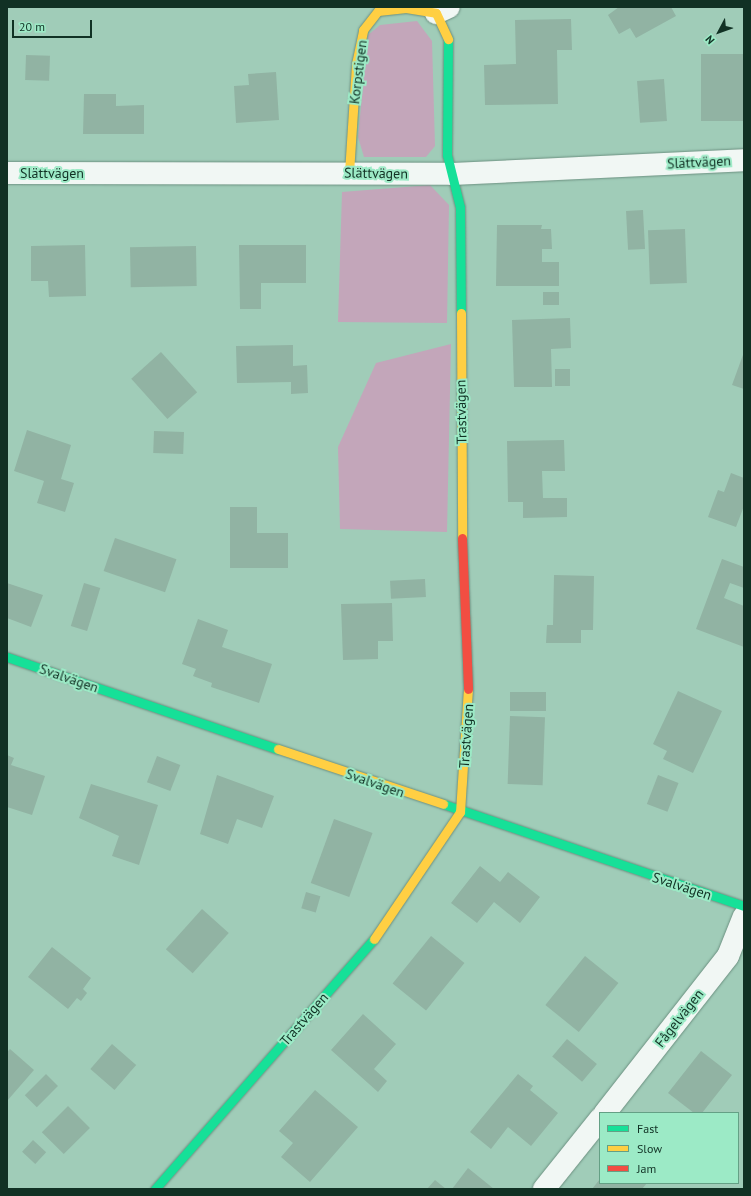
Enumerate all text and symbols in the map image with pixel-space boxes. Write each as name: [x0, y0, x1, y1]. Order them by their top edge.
scale bar: [14, 12, 94, 38]
north arrow: [699, 12, 739, 52]
text: 20 m: [19, 19, 45, 34]
text: N: [702, 33, 718, 47]
street label: Korpstigen: [346, 39, 370, 105]
street label: Slättvägen: [667, 152, 731, 172]
street label: Slättvägen: [344, 164, 408, 182]
street label: Slättvägen: [20, 165, 84, 181]
street label: Trastvägen: [452, 380, 470, 444]
street label: Svalvägen: [37, 660, 101, 696]
street label: Trastvägen: [455, 703, 477, 769]
street label: Svalvägen: [343, 765, 407, 801]
street label: Svalvägen: [650, 869, 714, 903]
street label: Fågelvägen: [651, 986, 707, 1050]
street label: Trastvägen: [276, 989, 332, 1049]
legend: [599, 1112, 739, 1184]
text: Fast: [637, 1121, 658, 1136]
text: Slow: [637, 1141, 662, 1156]
text: Jam: [637, 1161, 656, 1176]

